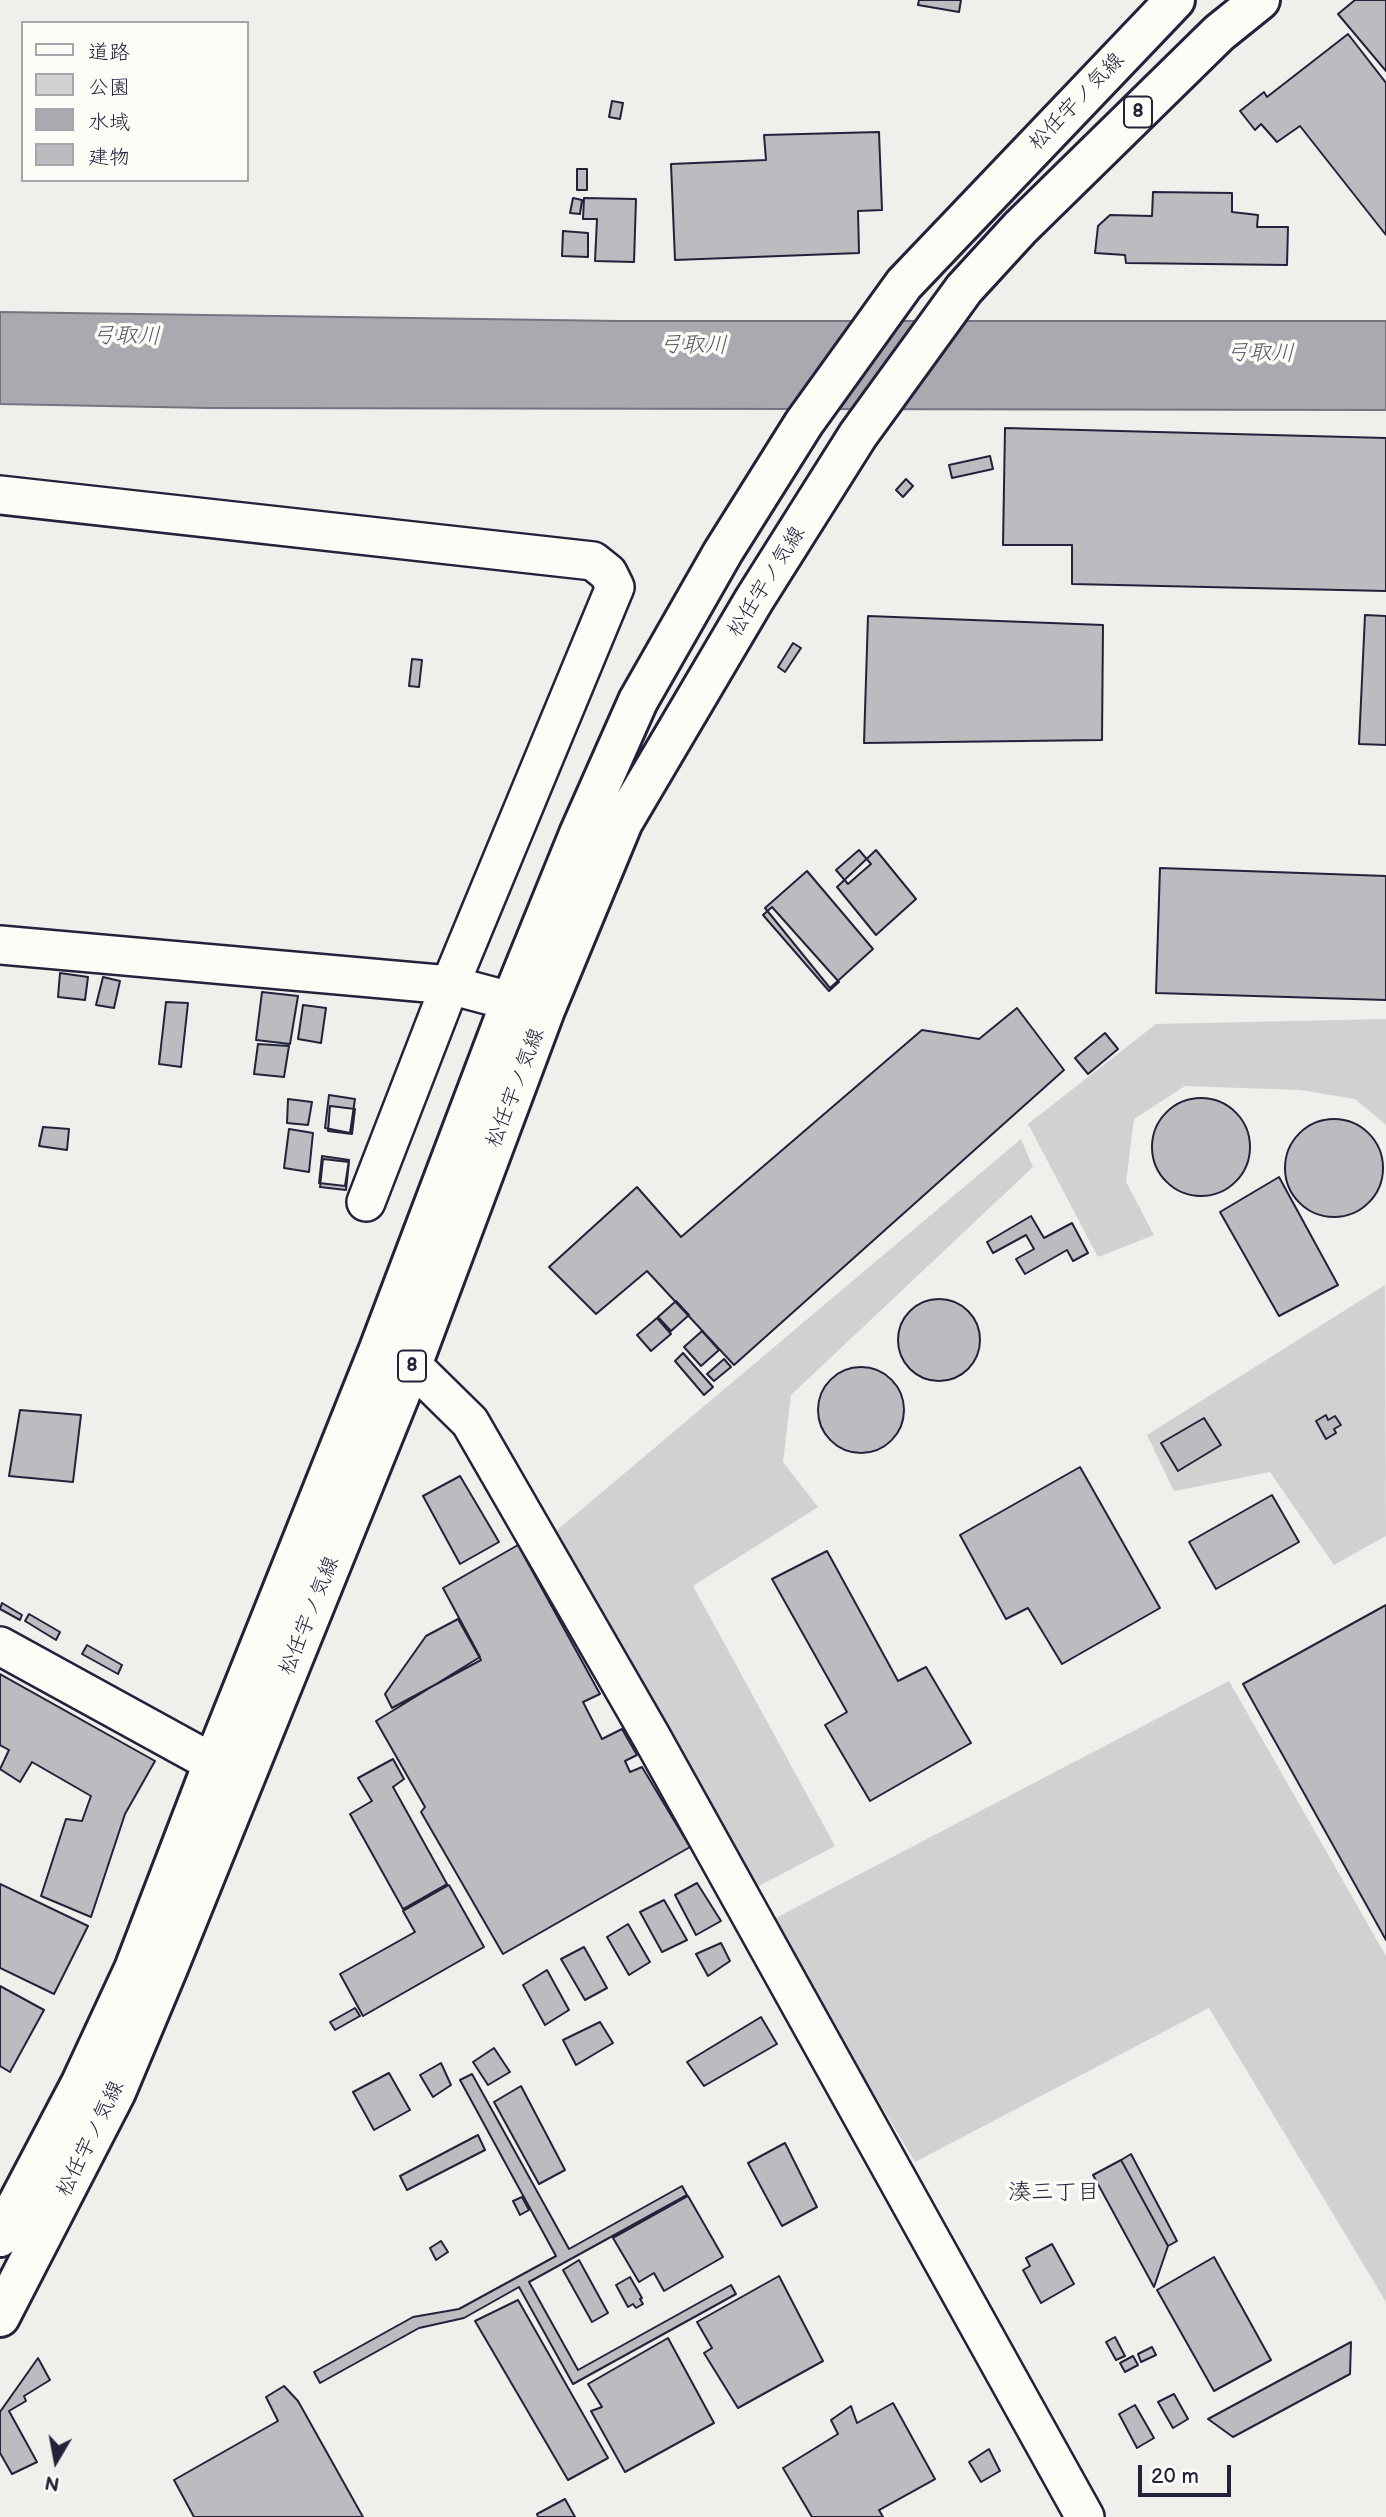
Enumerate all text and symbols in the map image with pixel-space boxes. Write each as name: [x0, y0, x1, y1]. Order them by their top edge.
legend: [21, 21, 248, 182]
text: 道路: [88, 40, 130, 65]
street label: 松任宇ノ気線: [1024, 48, 1130, 156]
text: 公園: [88, 75, 130, 100]
road number: 8: [1124, 96, 1152, 128]
text: 水域: [88, 110, 130, 135]
text: 建物: [88, 145, 130, 170]
water label: 弓取川: [91, 323, 161, 351]
water label: 弓取川: [658, 332, 728, 360]
water label: 弓取川: [1225, 340, 1295, 368]
street label: 松任宇ノ気線: [723, 522, 811, 642]
street label: 松任宇ノ気線: [482, 1025, 550, 1151]
road number: 8: [398, 1350, 426, 1382]
street label: 松任宇ノ気線: [275, 1553, 345, 1679]
street label: 松任宇ノ気線: [52, 2077, 130, 2201]
district label: 湊三丁目: [1008, 2179, 1100, 2207]
north arrow: [21, 2426, 91, 2496]
scale bar: [1141, 2450, 1234, 2494]
text: 20 m: [1151, 2464, 1199, 2489]
text: N: [43, 2470, 61, 2495]

